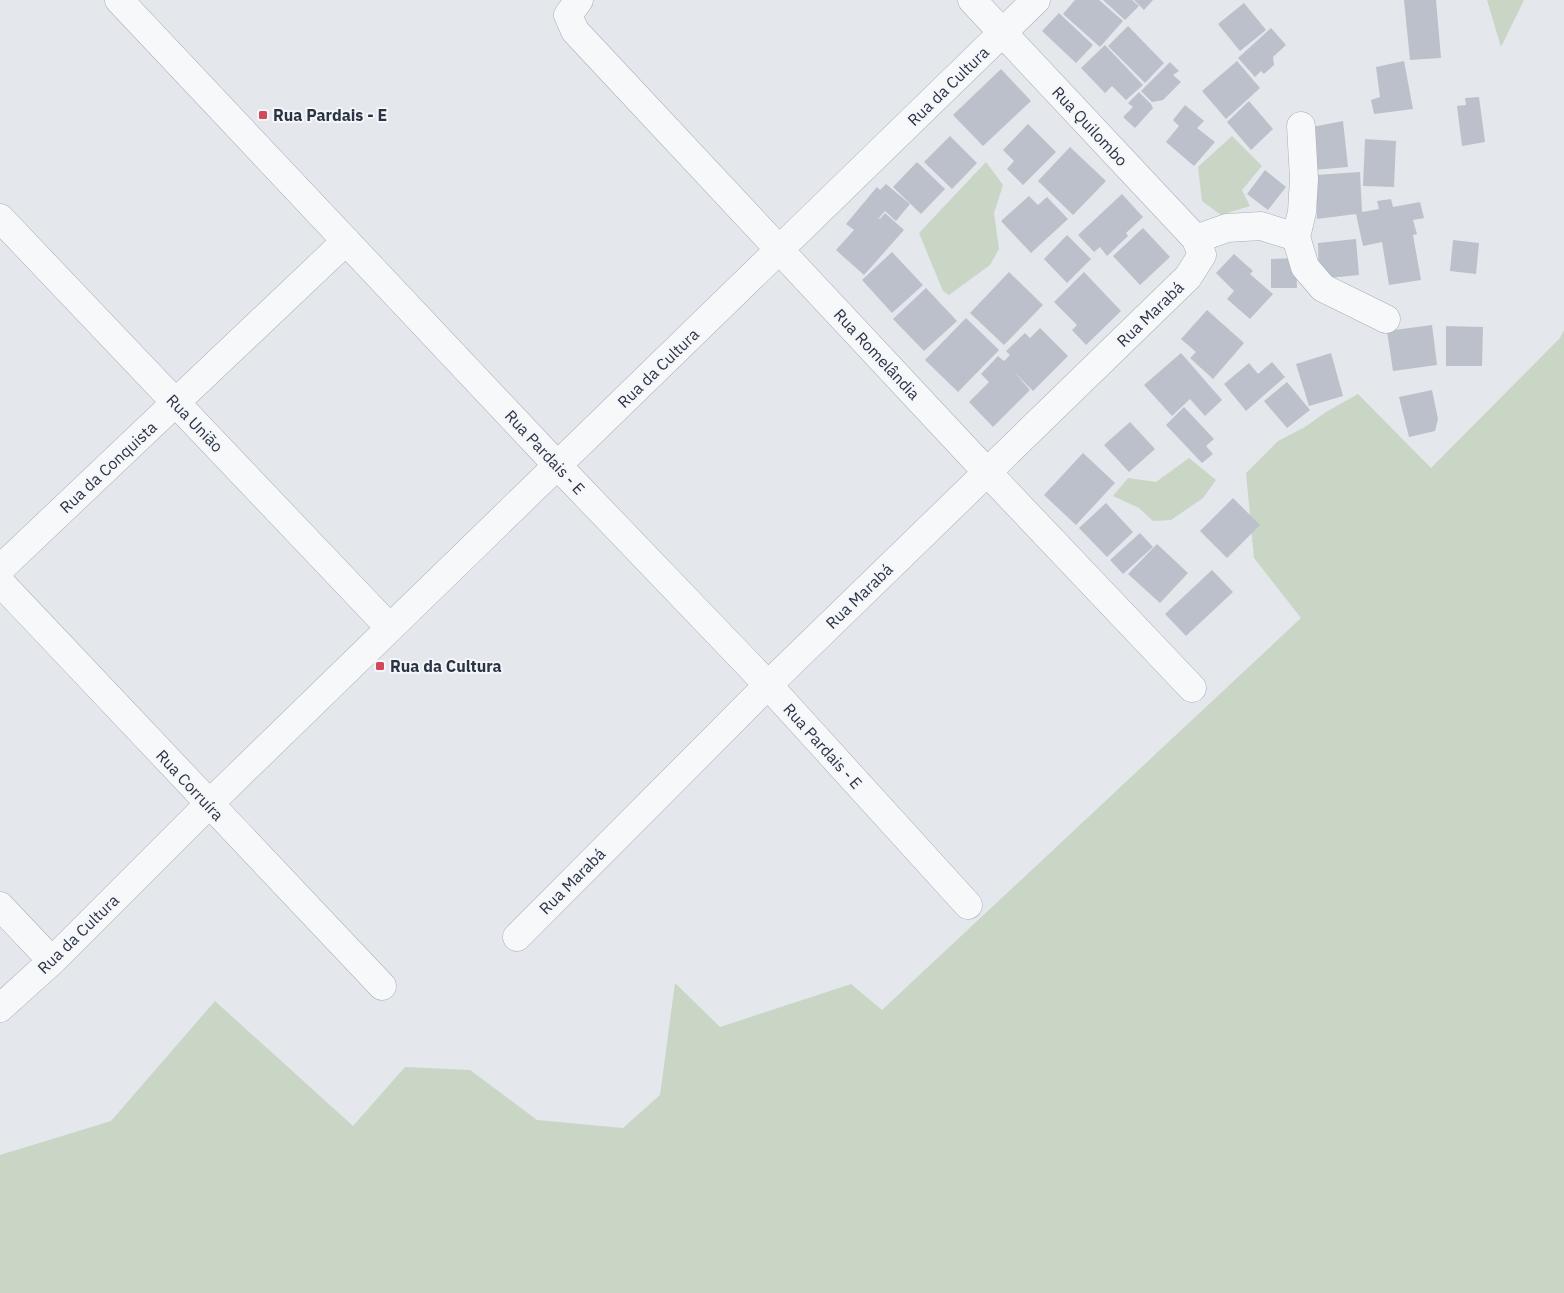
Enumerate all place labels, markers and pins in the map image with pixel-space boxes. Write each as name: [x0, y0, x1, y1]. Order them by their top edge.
place label: Rua Pardais - E: [273, 105, 387, 125]
marker: Rua Pardais - E: [257, 109, 269, 121]
place label: Rua da Cultura: [390, 656, 502, 676]
marker: Rua da Cultura: [374, 660, 386, 672]

